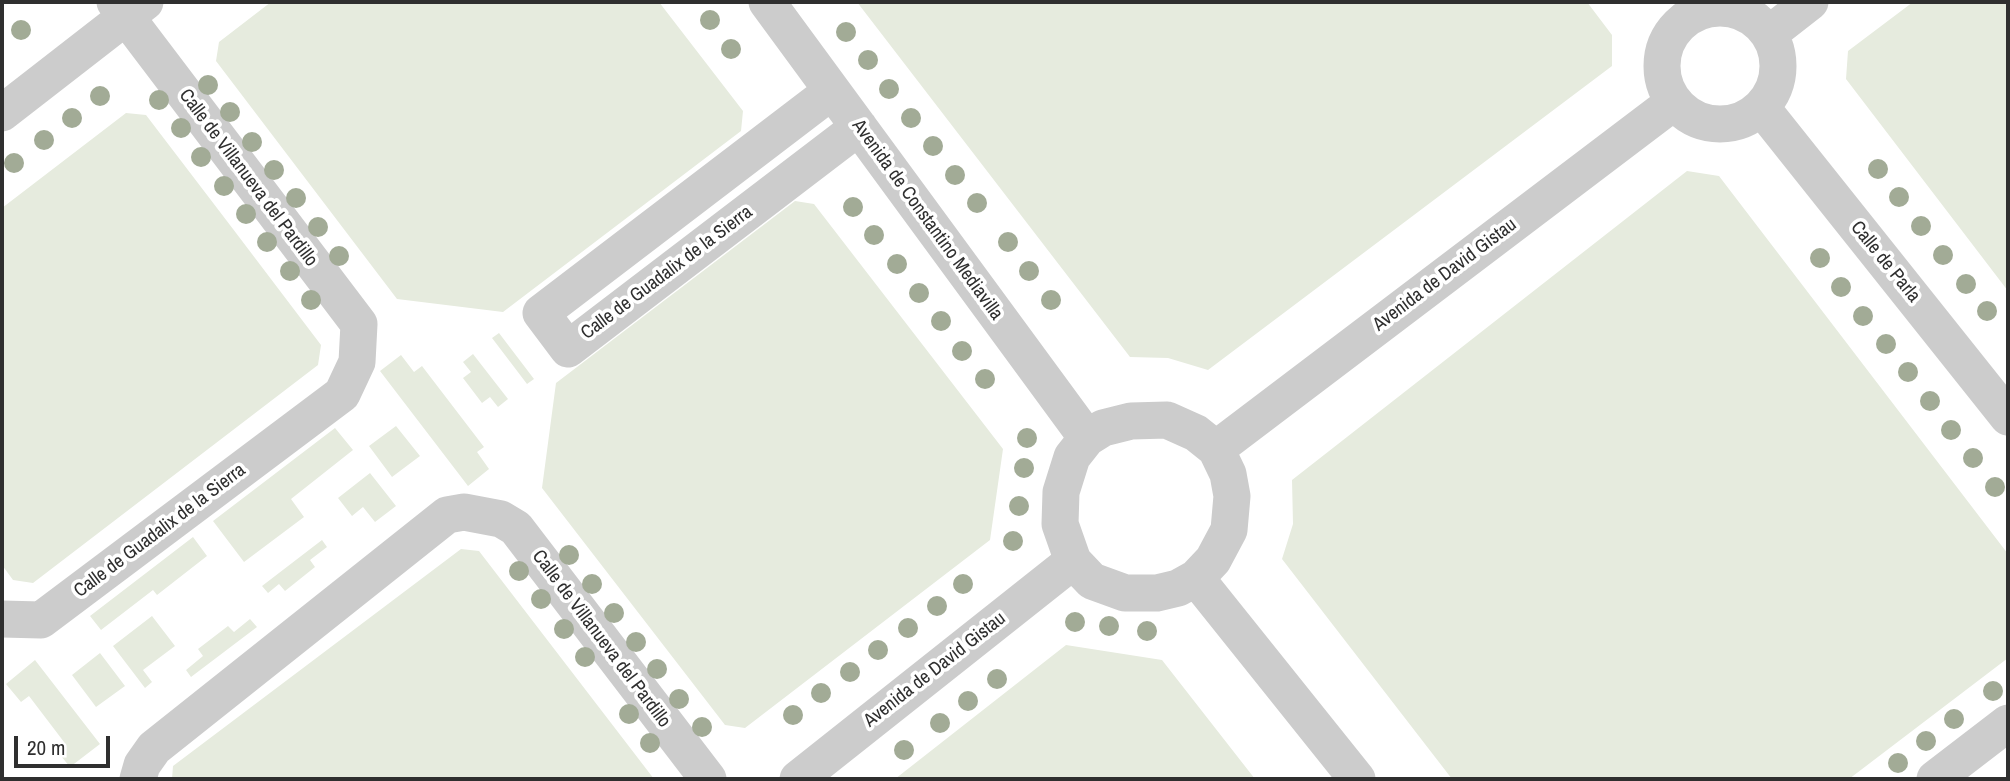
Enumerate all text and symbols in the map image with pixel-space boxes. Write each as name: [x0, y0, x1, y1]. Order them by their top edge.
street label: Calle de Villanueva del Pardillo: [174, 85, 322, 271]
street label: Avenida de Constantino Mediavilla: [847, 115, 1007, 325]
street label: Calle de Guadalix de la Sierra: [577, 201, 757, 345]
street label: Avenida de David Gistau: [1369, 214, 1521, 336]
street label: Calle de Parla: [1845, 217, 1925, 307]
street label: Calle de Guadalix de la Sierra: [70, 459, 250, 603]
street label: Calle de Villanueva del Pardillo: [527, 546, 675, 732]
street label: Avenida de David Gistau: [859, 608, 1011, 732]
scale bar: [18, 722, 114, 766]
text: 20 m: [27, 733, 65, 762]

